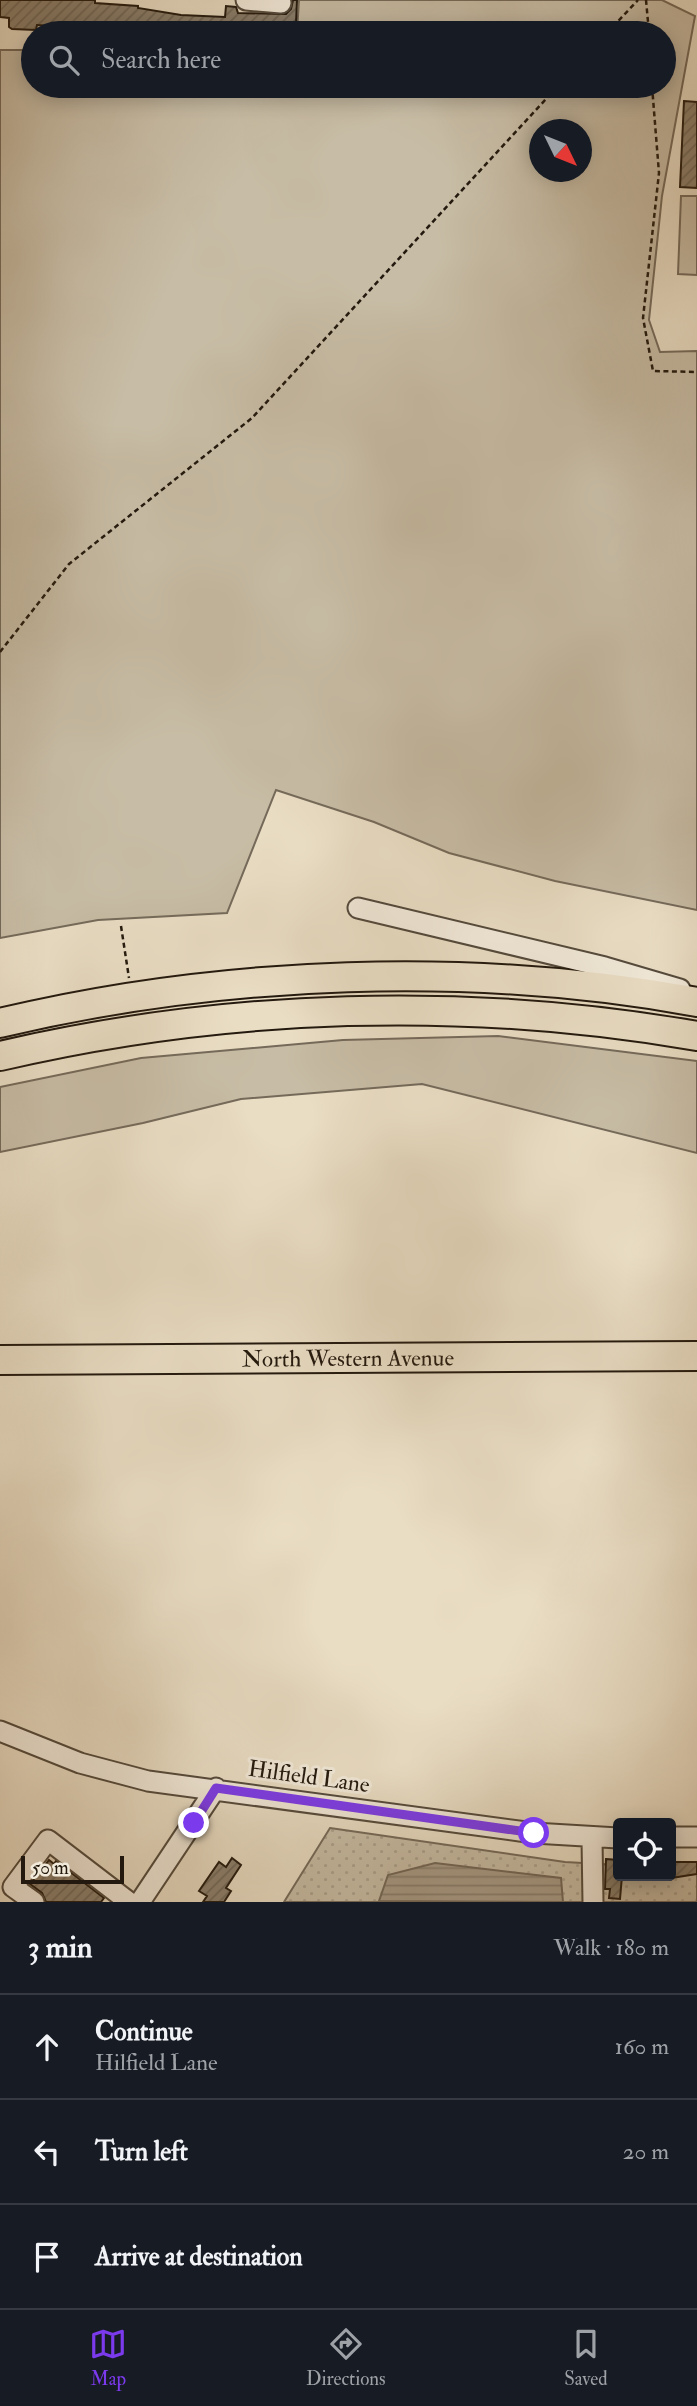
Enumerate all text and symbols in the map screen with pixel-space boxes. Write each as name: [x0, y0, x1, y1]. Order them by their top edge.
search box: [21, 21, 676, 98]
icon: search: [45, 41, 83, 79]
text: Search here: [101, 44, 221, 76]
north arrow: [529, 119, 592, 182]
street label: North Western Avenue: [242, 1343, 454, 1374]
street label: Hilfield Lane: [246, 1754, 372, 1799]
route end: [178, 1807, 209, 1838]
route start: [518, 1817, 549, 1848]
map controls: [613, 1818, 676, 1881]
button: locate: [613, 1818, 676, 1881]
scale bar: [21, 1853, 124, 1885]
text: 50 m: [32, 1856, 69, 1880]
text: 3 min: [28, 1929, 93, 1966]
text: Walk · 180 m: [554, 1933, 669, 1962]
text: Continue: [95, 2016, 193, 2048]
icon: ahead: [28, 2028, 66, 2066]
text: 160 m: [615, 2032, 669, 2061]
text: Hilfield Lane: [95, 2048, 218, 2077]
icon: left: [28, 2133, 66, 2171]
text: Turn left: [95, 2136, 188, 2168]
text: 20 m: [623, 2137, 669, 2166]
icon: arrive: [28, 2238, 66, 2276]
text: Arrive at destination: [95, 2241, 303, 2273]
tab: Map: [89, 2325, 127, 2391]
tab: Directions: [306, 2325, 386, 2391]
tab: Saved: [564, 2325, 608, 2391]

